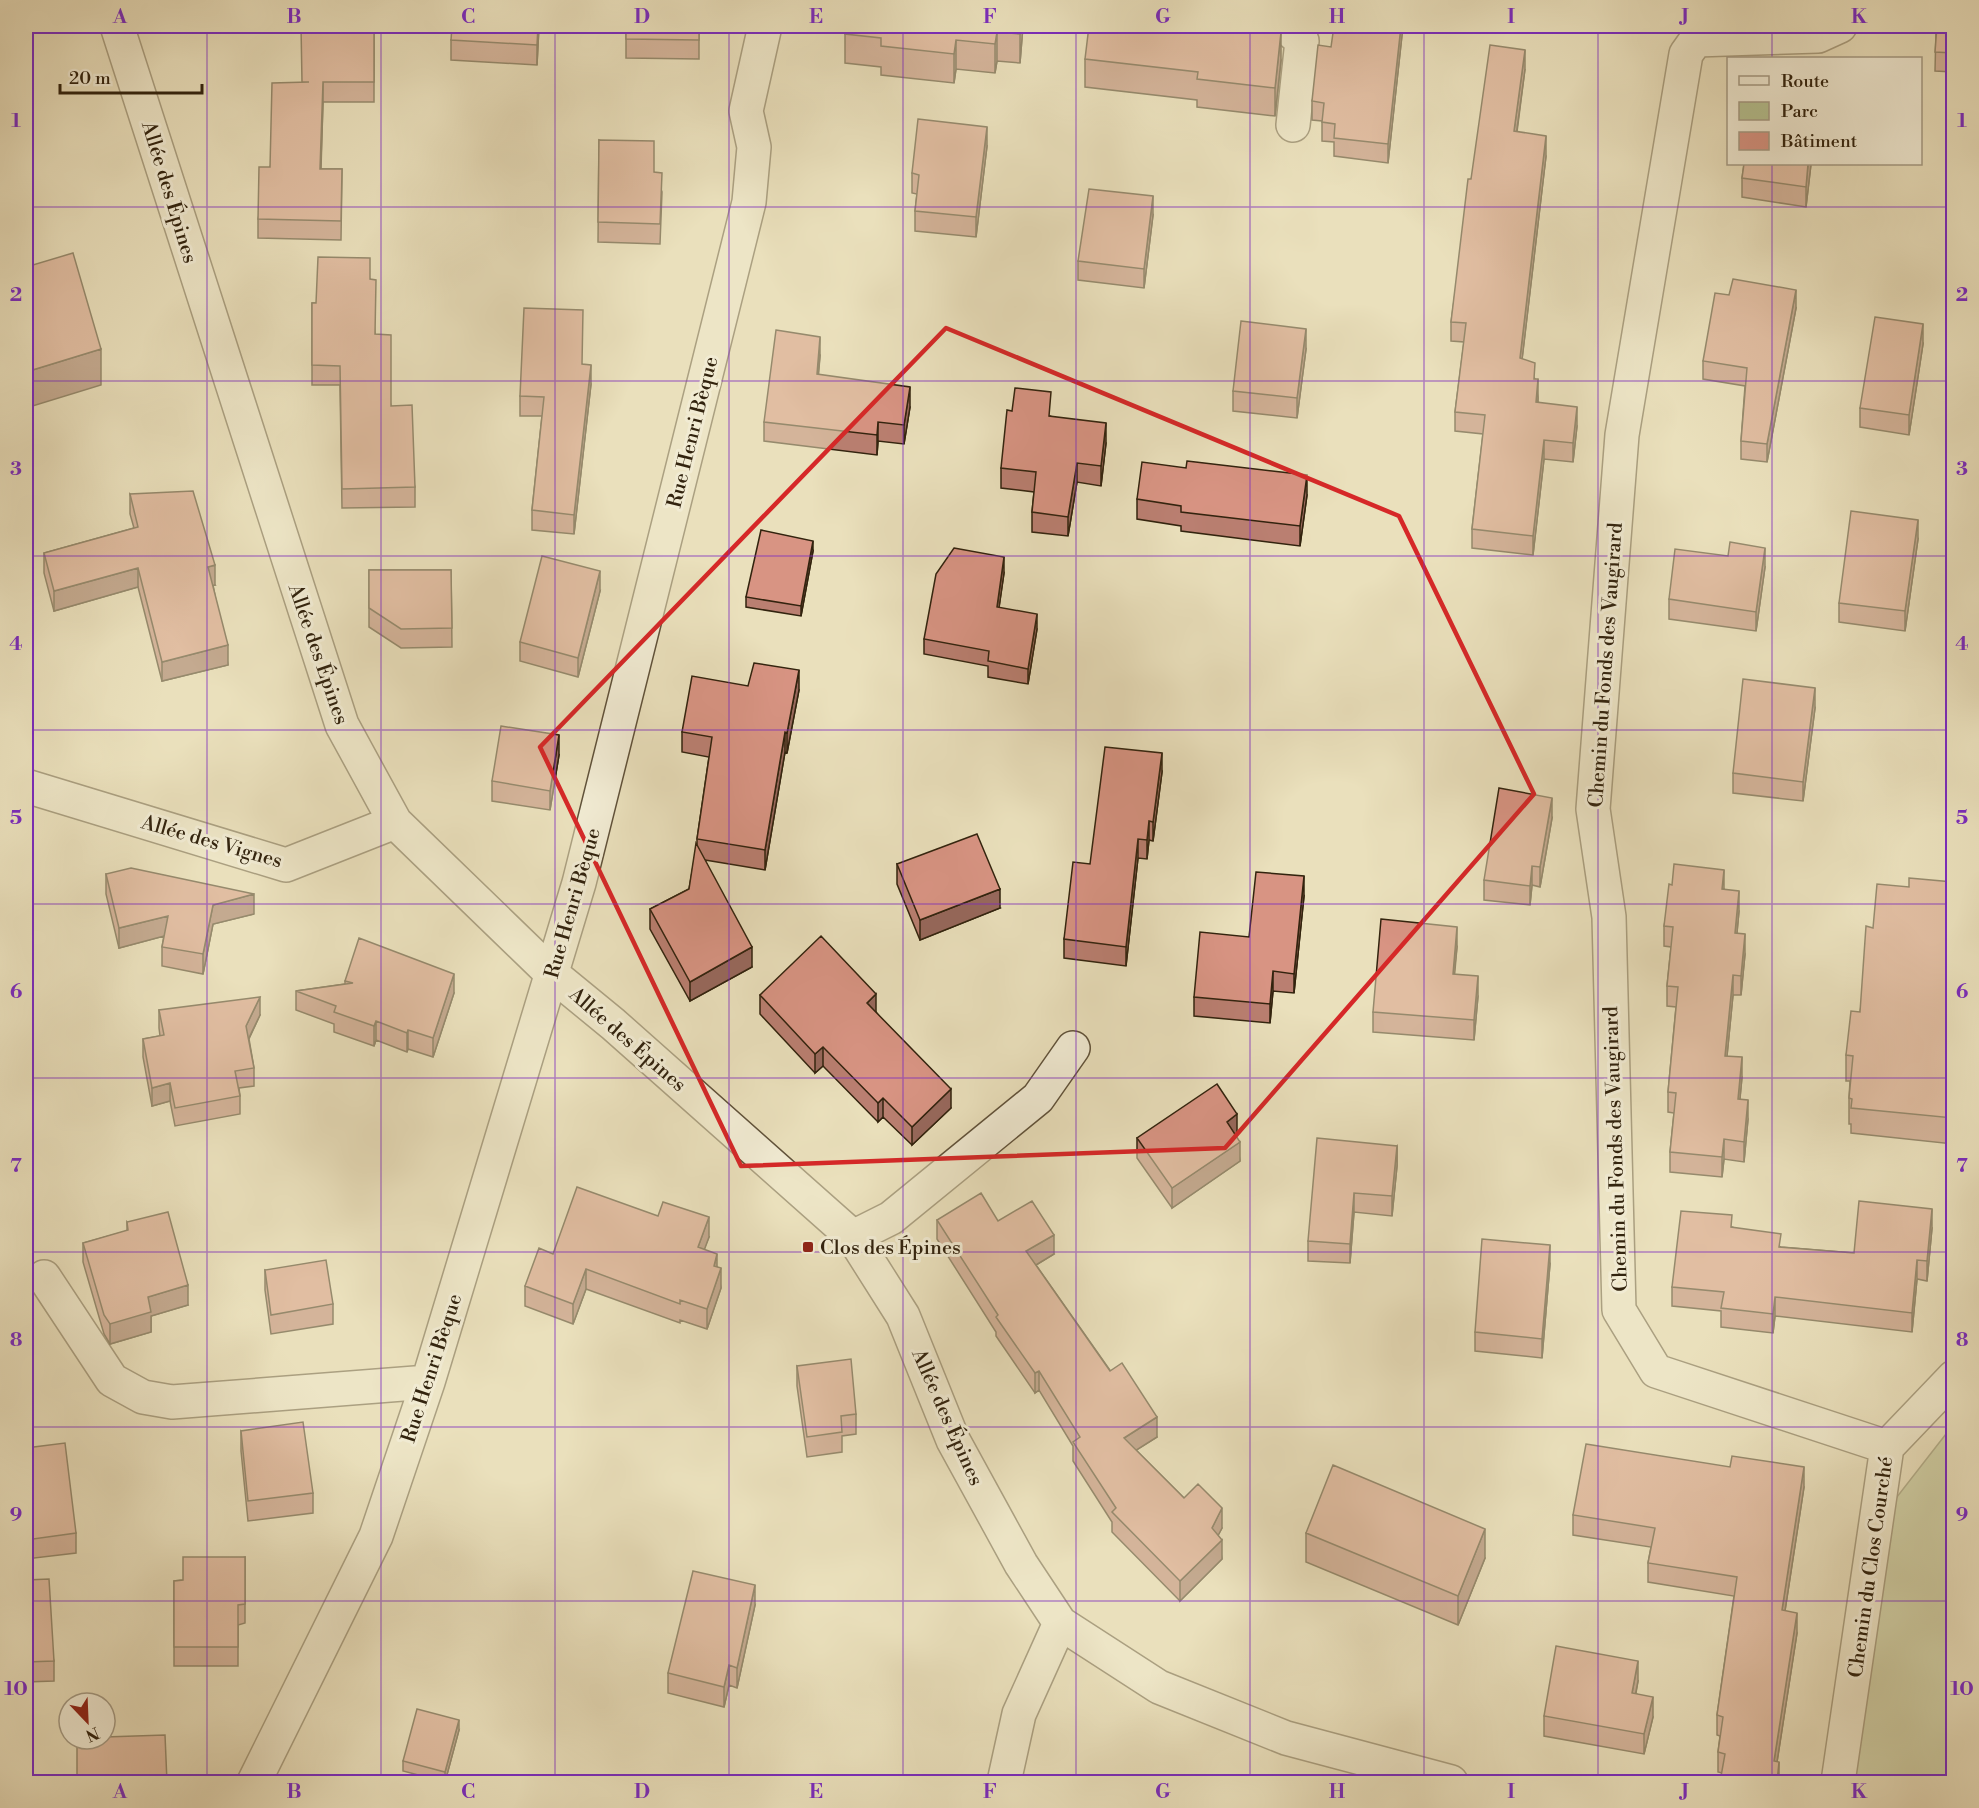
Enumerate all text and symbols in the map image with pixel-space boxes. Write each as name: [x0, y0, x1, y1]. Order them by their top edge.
text: A: [112, 5, 128, 30]
text: B: [286, 5, 302, 30]
text: C: [461, 5, 475, 30]
text: D: [634, 5, 650, 30]
text: E: [809, 5, 823, 30]
text: F: [983, 5, 997, 30]
text: G: [1155, 5, 1171, 30]
text: H: [1329, 5, 1346, 30]
text: I: [1507, 5, 1515, 30]
text: J: [1678, 5, 1689, 30]
text: K: [1851, 5, 1868, 30]
scale bar: [60, 57, 202, 95]
legend: [1727, 57, 1922, 165]
text: 20 m: [69, 67, 111, 90]
text: Route: [1781, 70, 1829, 93]
text: Parc: [1781, 100, 1818, 123]
text: 1: [11, 109, 21, 134]
text: 1: [1957, 109, 1967, 134]
street label: Allée des Épines: [135, 117, 203, 266]
text: Bâtiment: [1780, 130, 1858, 153]
text: 2: [10, 283, 22, 308]
text: 2: [1956, 283, 1968, 308]
street label: Rue Henri Bèque: [663, 354, 724, 511]
text: 3: [10, 457, 22, 482]
text: 3: [1956, 457, 1968, 482]
street label: Chemin du Fonds des Vaugirard: [1584, 521, 1629, 809]
street label: Allée des Épines: [282, 580, 354, 728]
text: 4: [9, 632, 23, 657]
text: 4: [1955, 632, 1969, 657]
text: 5: [10, 806, 22, 831]
text: 5: [1956, 806, 1968, 831]
street label: Allée des Vignes: [137, 810, 285, 874]
street label: Rue Henri Bèque: [540, 825, 607, 981]
text: 6: [10, 980, 23, 1005]
text: 6: [1956, 980, 1969, 1005]
street label: Allée des Épines: [563, 981, 691, 1098]
street label: Chemin du Fonds des Vaugirard: [1599, 1005, 1634, 1292]
text: 7: [10, 1154, 22, 1179]
text: 7: [1956, 1154, 1968, 1179]
place label: Clos des Épines: [820, 1235, 961, 1261]
marker: Clos des Épines: [801, 1240, 815, 1254]
street label: Rue Henri Bèque: [397, 1291, 468, 1446]
text: 8: [10, 1328, 23, 1353]
text: 8: [1956, 1328, 1969, 1353]
street label: Allée des Épines: [905, 1344, 989, 1490]
street label: Chemin du Clos Courché: [1844, 1455, 1899, 1680]
text: 9: [10, 1503, 22, 1528]
text: 9: [1956, 1503, 1968, 1528]
text: 10: [4, 1677, 28, 1702]
text: 10: [1950, 1677, 1974, 1702]
north arrow: [57, 1691, 117, 1751]
text: N: [82, 1722, 102, 1746]
text: A: [112, 1780, 128, 1805]
text: B: [286, 1780, 302, 1805]
text: C: [461, 1780, 475, 1805]
text: D: [634, 1780, 650, 1805]
text: E: [809, 1780, 823, 1805]
text: F: [983, 1780, 997, 1805]
text: G: [1155, 1780, 1171, 1805]
text: H: [1329, 1780, 1346, 1805]
text: I: [1507, 1780, 1515, 1805]
text: J: [1678, 1780, 1689, 1805]
text: K: [1851, 1780, 1868, 1805]

